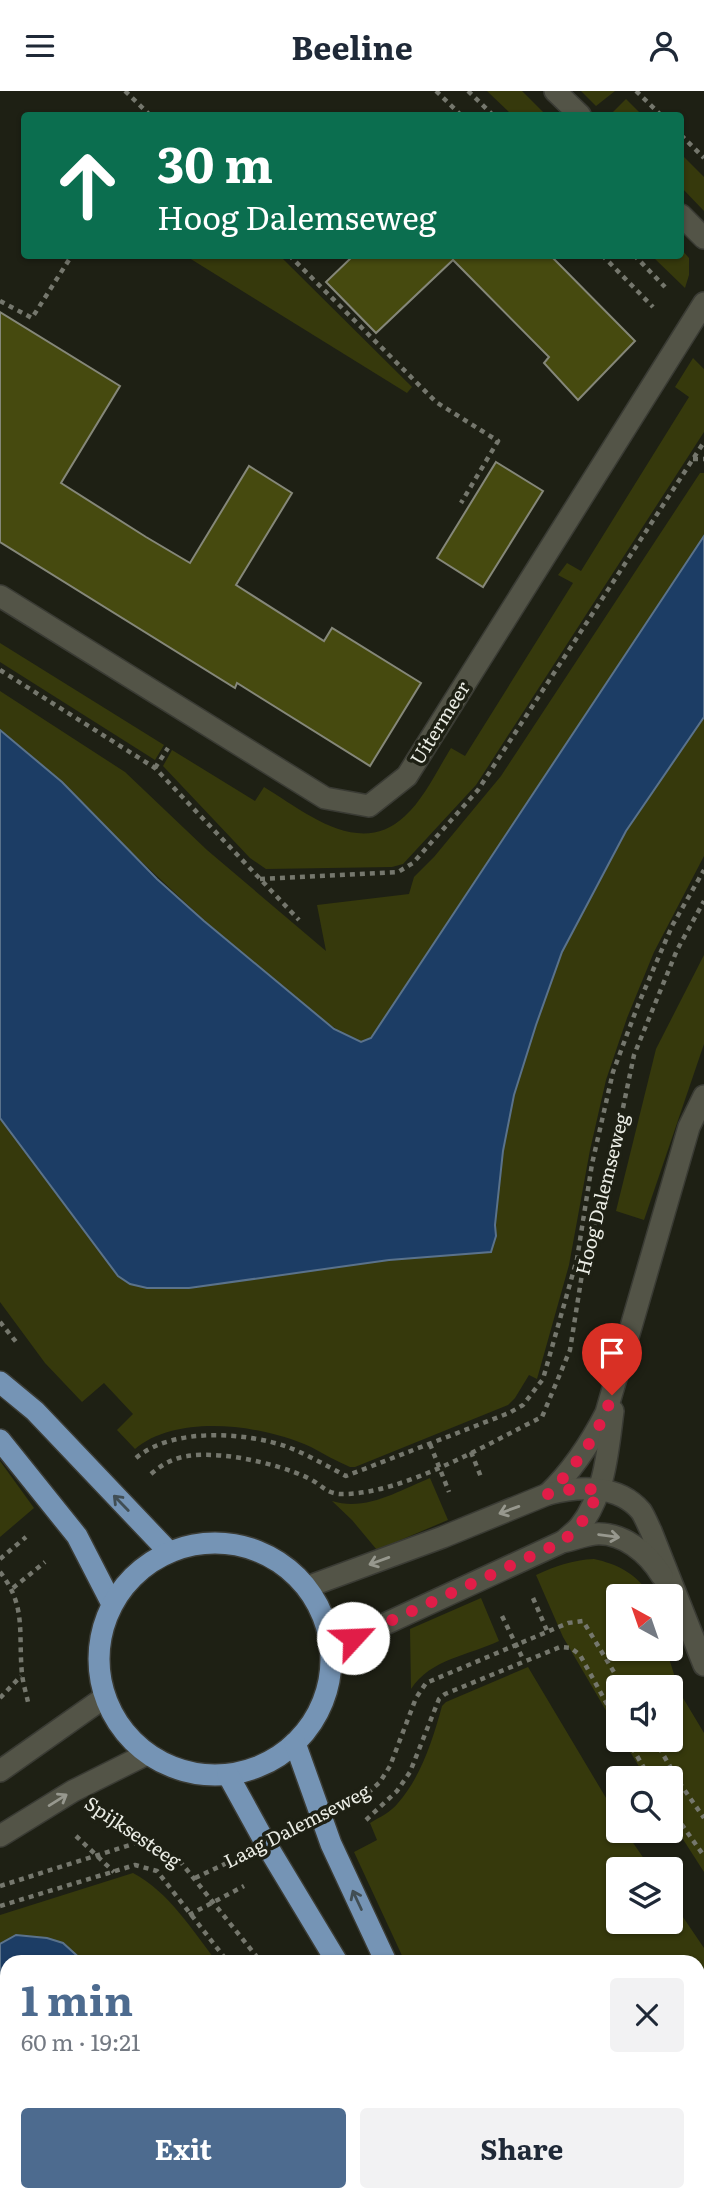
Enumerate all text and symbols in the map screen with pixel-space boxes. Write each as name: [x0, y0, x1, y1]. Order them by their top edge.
text: Beeline: [291, 22, 413, 70]
icon: menu: [21, 27, 59, 65]
icon: person: [645, 27, 683, 65]
text: 30 m: [157, 125, 273, 198]
icon: ahead: [42, 140, 133, 231]
text: Hoog Dalemseweg: [157, 192, 437, 240]
street label: Uitermeer: [402, 675, 476, 770]
street label: Hoog Dalemseweg: [567, 1109, 635, 1278]
pin: [582, 1323, 642, 1395]
icon: arrive: [593, 1334, 631, 1372]
one-way arrow: [113, 1495, 130, 1512]
one-way arrow: [499, 1505, 521, 1517]
one-way arrow: [597, 1530, 620, 1543]
one-way arrow: [368, 1555, 390, 1568]
north arrow: [606, 1584, 682, 1661]
map controls: [606, 1584, 683, 1934]
position arrow: [316, 1601, 390, 1675]
button: sound: [606, 1675, 683, 1752]
button: search: [606, 1766, 683, 1843]
street label: Laag Dalemseweg: [219, 1776, 375, 1874]
street label: Spijksesteeg: [80, 1789, 188, 1874]
one-way arrow: [48, 1793, 67, 1808]
button: layers: [606, 1857, 683, 1934]
one-way arrow: [350, 1890, 363, 1911]
text: 1 min: [21, 1967, 133, 2029]
button: close: [610, 1978, 684, 2052]
text: 60 m · 19:21: [21, 2024, 140, 2058]
button: Exit: [21, 2108, 346, 2188]
button: Share: [360, 2108, 684, 2188]

